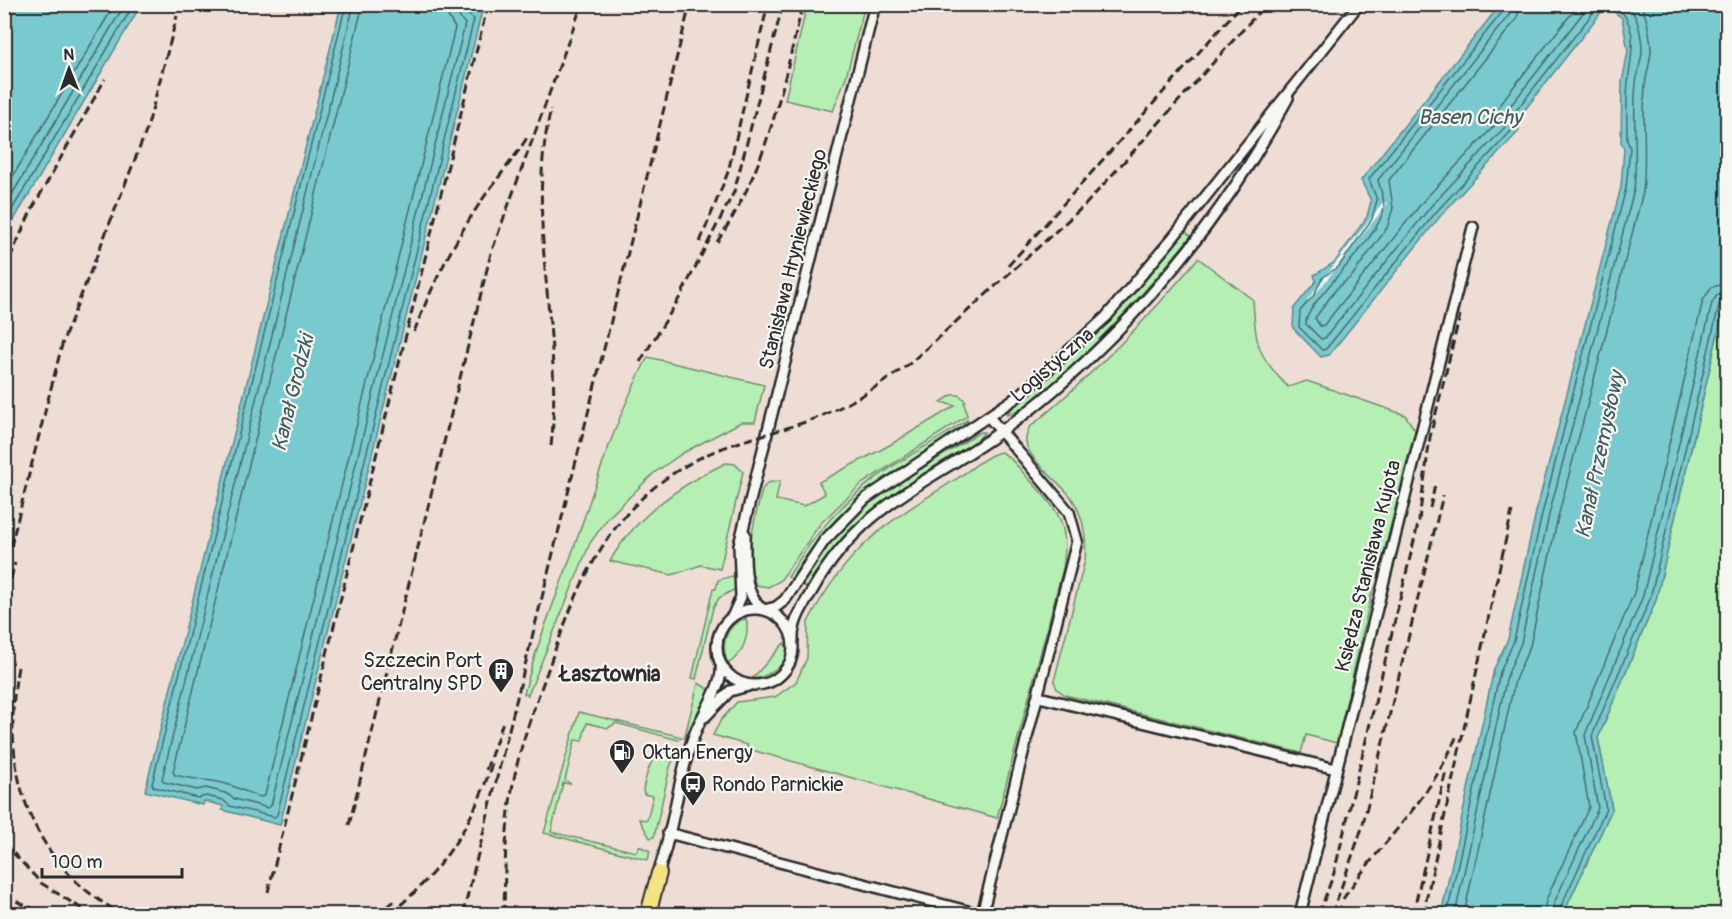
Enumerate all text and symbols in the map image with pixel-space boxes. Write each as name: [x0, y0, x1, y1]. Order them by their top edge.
north arrow: [39, 39, 99, 99]
text: N: [63, 45, 75, 65]
water label: Basen Cichy: [1418, 104, 1525, 131]
street label: Stanisława Hryniewieckiego: [753, 146, 833, 372]
street label: Logistyczna: [1005, 322, 1099, 408]
water label: Kanał Grodzki: [265, 329, 321, 454]
water label: Kanał Przemysłowy: [1569, 366, 1631, 541]
street label: Księdza Stanisława Kujota: [1330, 457, 1406, 675]
place label: Szczecin Port Centralny SPD: [361, 648, 483, 696]
building icon: Szczecin Port Centralny SPD: [486, 656, 516, 694]
district label: Łasztownia: [557, 661, 661, 688]
fuel station icon: Oktan Energy: [607, 737, 637, 775]
place label: Oktan Energy: [642, 740, 753, 765]
bus stop icon: Rondo Parnickie: [678, 769, 708, 807]
place label: Rondo Parnickie: [712, 772, 844, 797]
scale bar: [42, 841, 182, 879]
text: 100 m: [51, 851, 103, 874]

